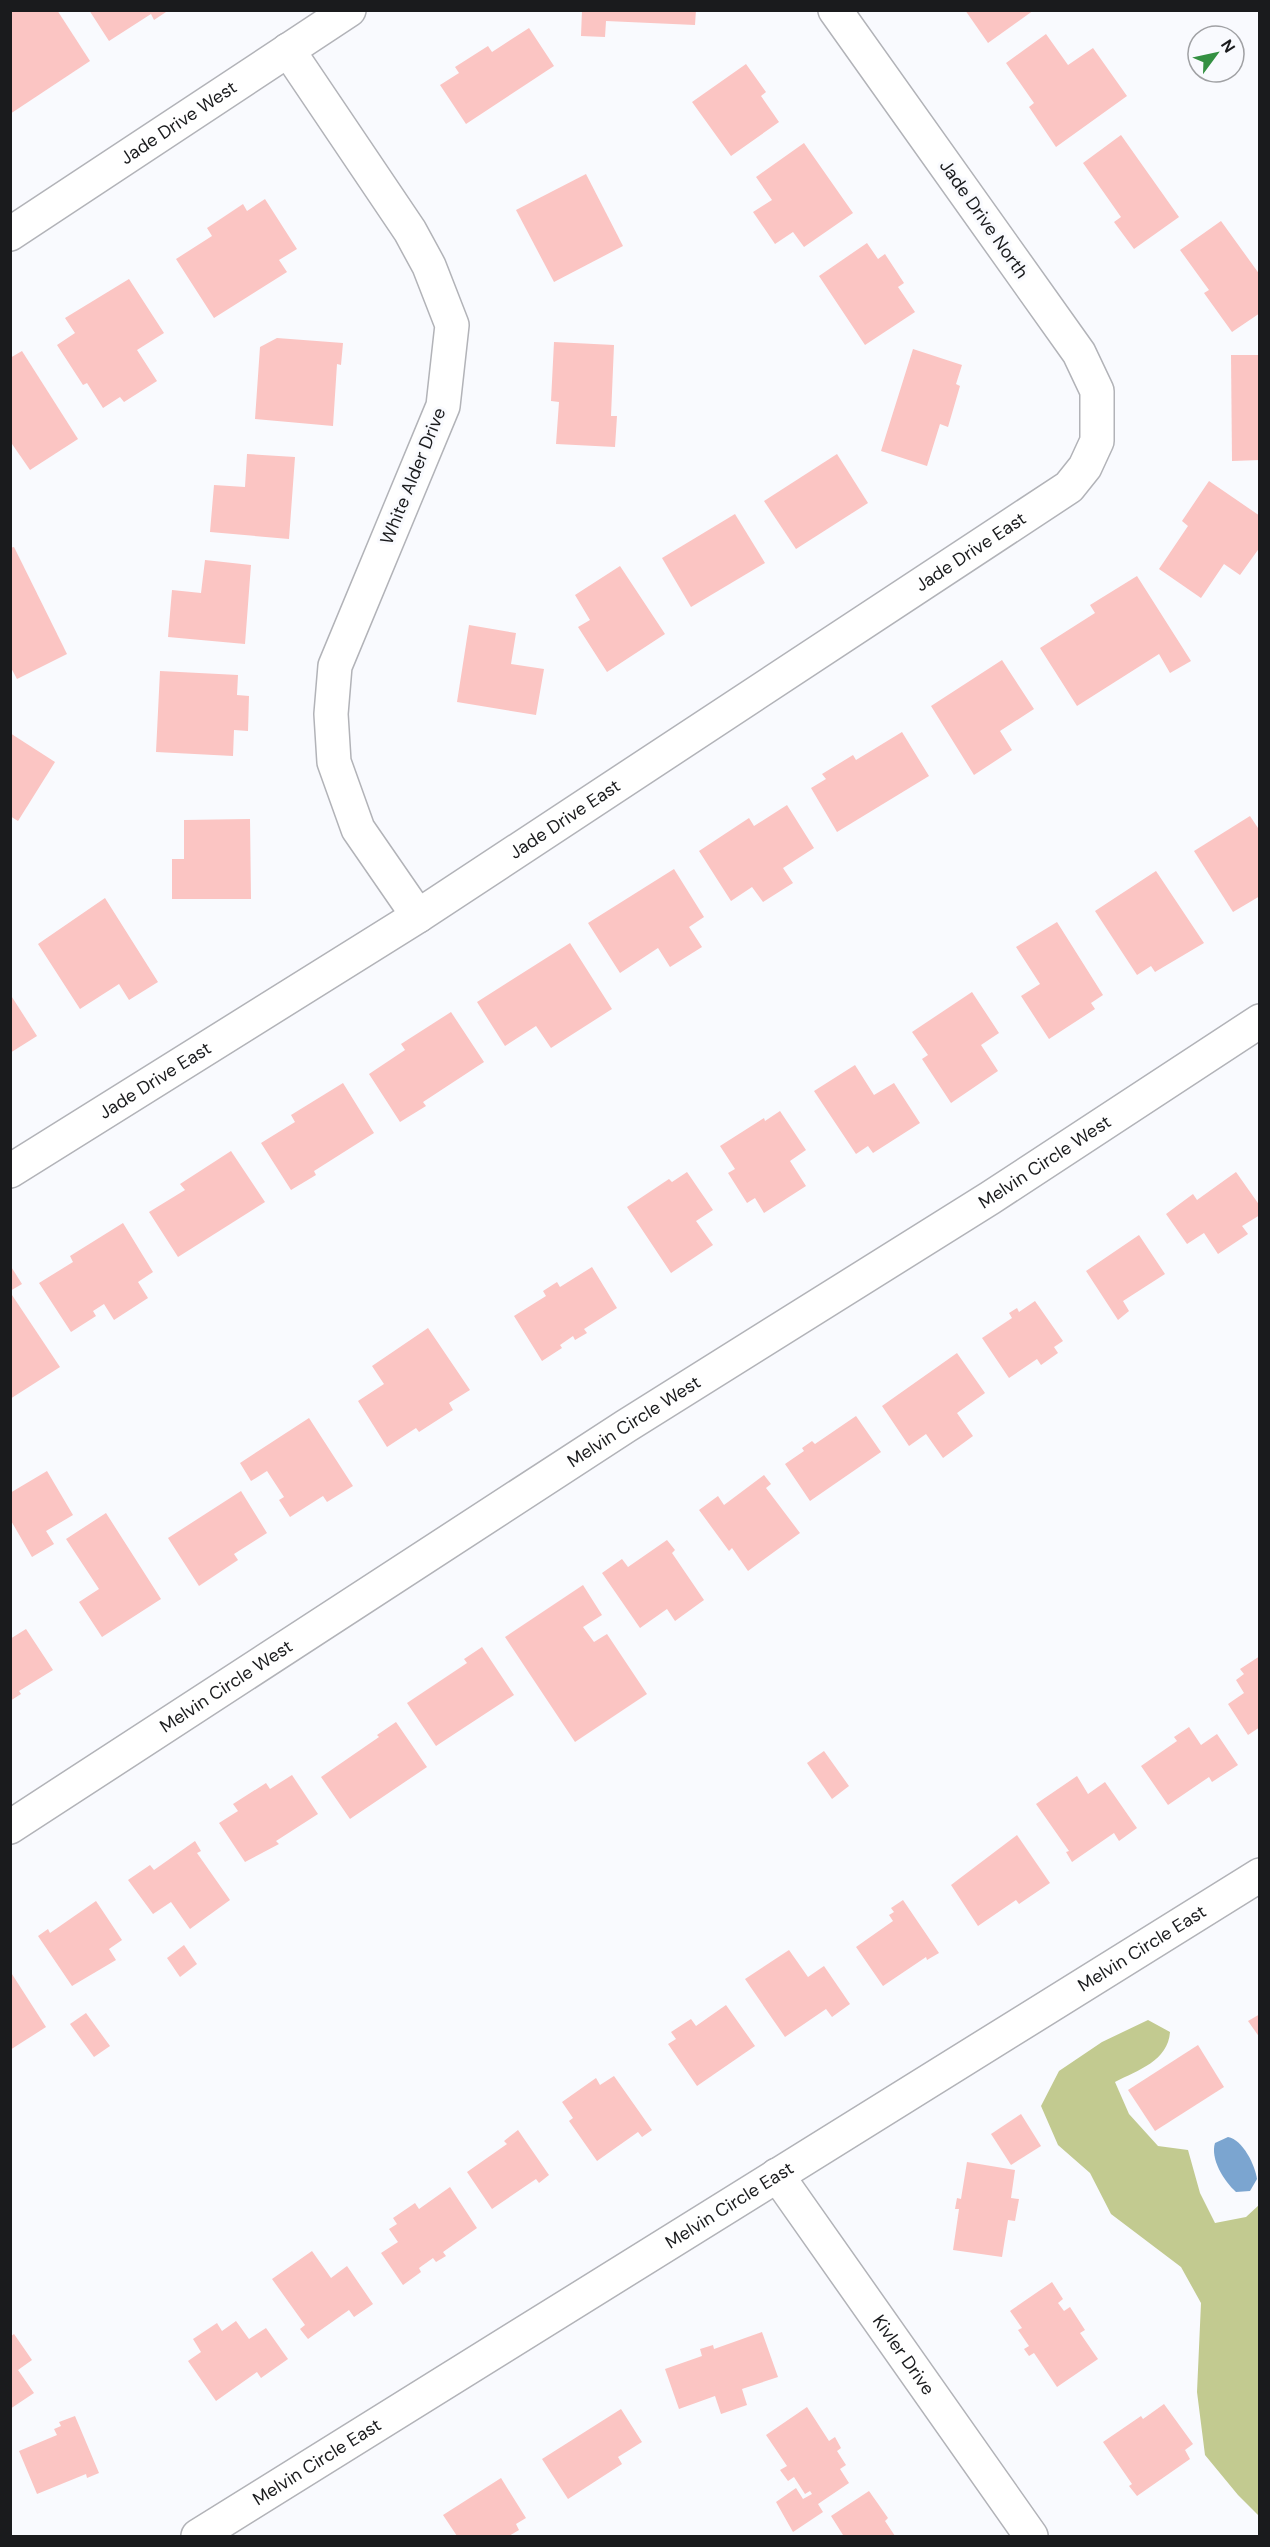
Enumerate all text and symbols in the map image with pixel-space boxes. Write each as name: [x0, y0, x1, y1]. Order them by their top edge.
north arrow: [1186, 24, 1246, 84]
text: N: [1216, 35, 1240, 57]
street label: Jade Drive West: [116, 75, 241, 170]
street label: Jade Drive North: [934, 155, 1034, 283]
street label: White Alder Drive: [375, 404, 451, 548]
street label: Jade Drive East: [910, 506, 1031, 597]
street label: Jade Drive East: [505, 774, 625, 865]
street label: Jade Drive East: [94, 1036, 216, 1125]
street label: Melvin Circle West: [974, 1110, 1116, 1214]
street label: Melvin Circle West: [563, 1370, 705, 1473]
street label: Melvin Circle West: [155, 1634, 297, 1738]
street label: Melvin Circle East: [1073, 1899, 1211, 1997]
street label: Melvin Circle East: [661, 2156, 798, 2254]
street label: Kivler Drive: [867, 2310, 940, 2400]
street label: Melvin Circle East: [248, 2413, 386, 2511]

